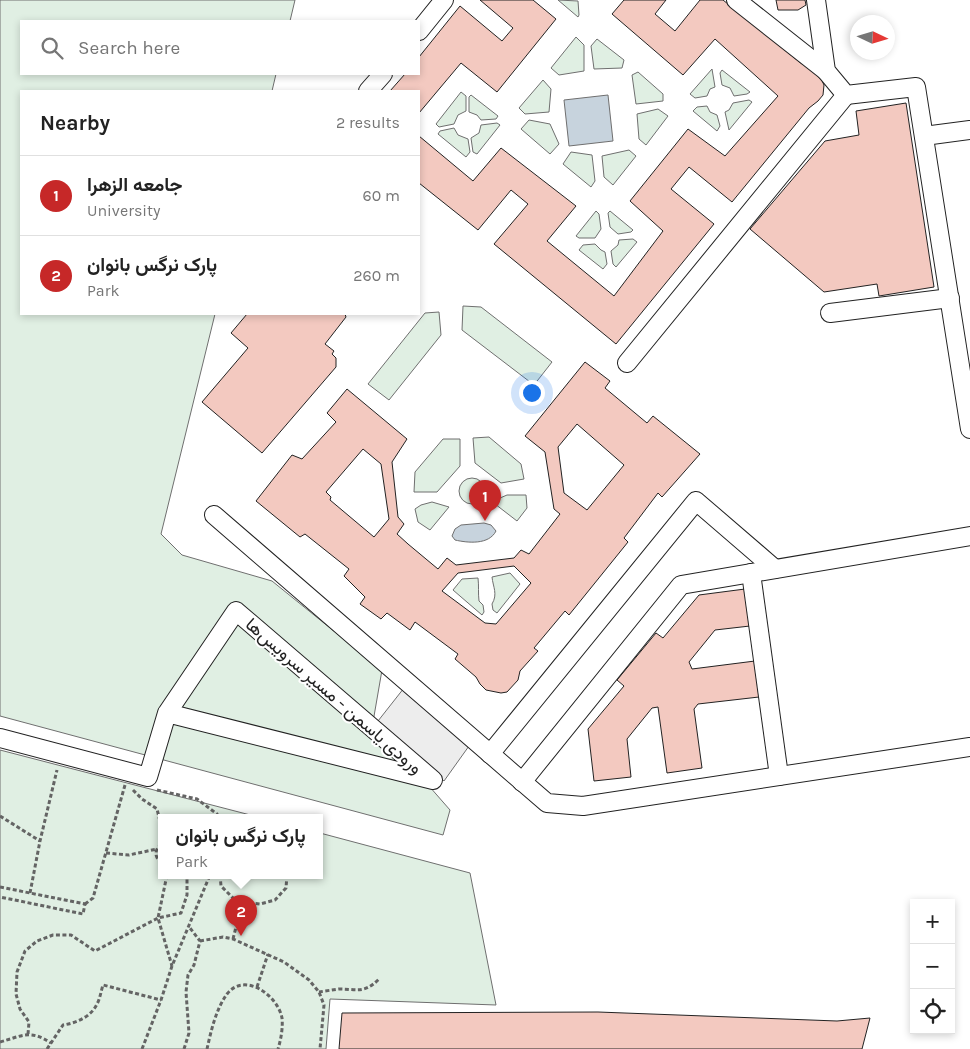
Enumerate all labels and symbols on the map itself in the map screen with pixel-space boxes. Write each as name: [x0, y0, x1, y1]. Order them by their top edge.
north arrow: [850, 15, 895, 60]
your location: [519, 380, 545, 406]
pin: 1: [469, 480, 501, 521]
street label: ورودی یاسمن - مسیر سرویس‌ها: [241, 613, 427, 779]
pin: 2: [225, 895, 257, 936]

